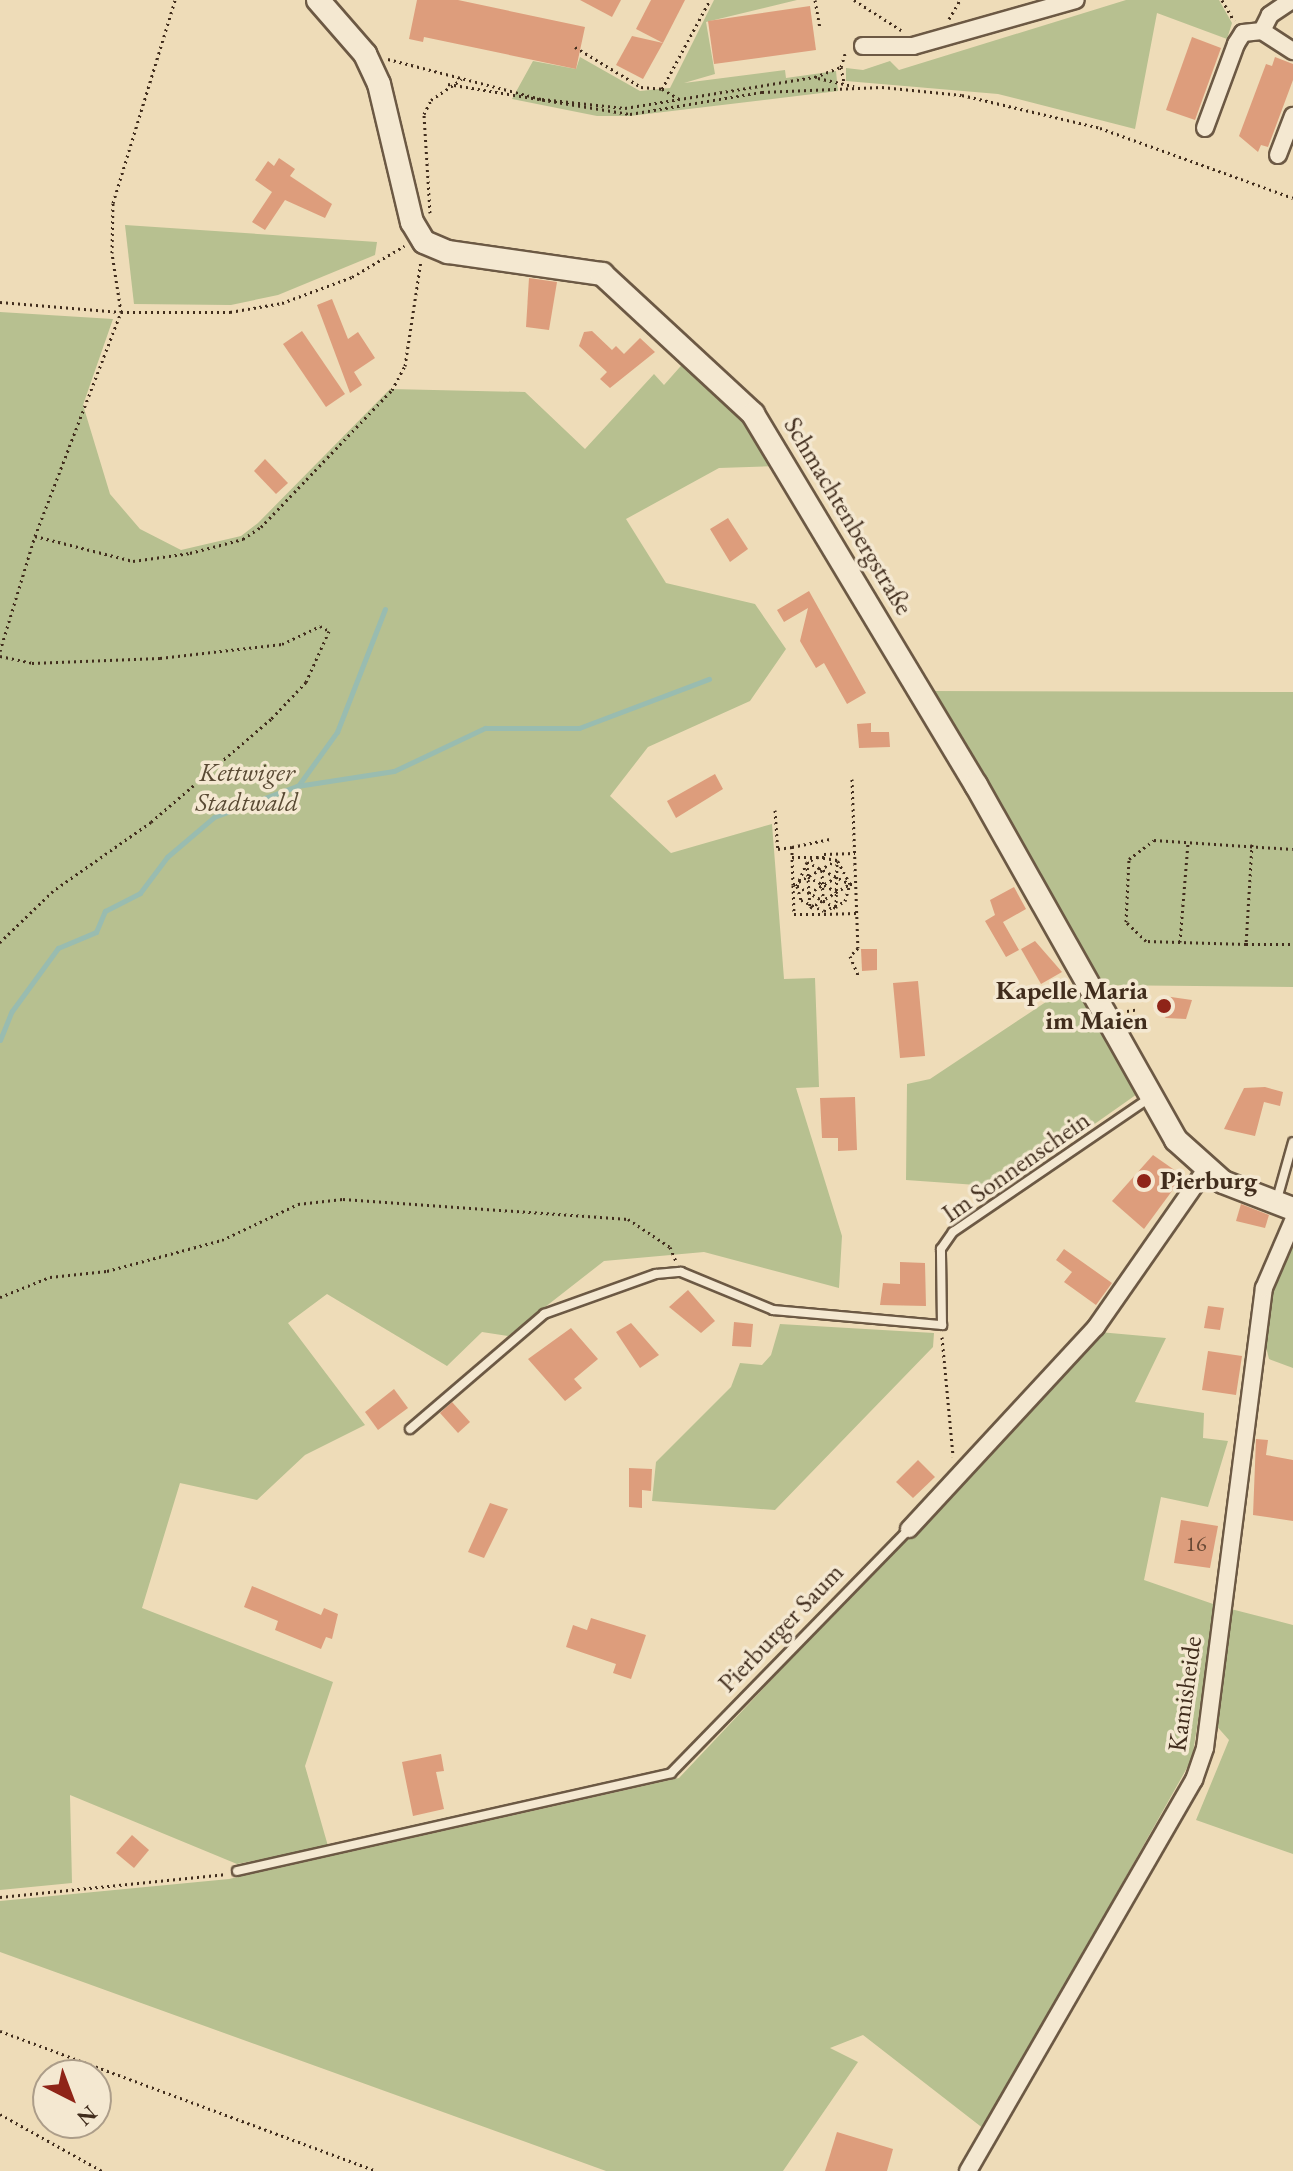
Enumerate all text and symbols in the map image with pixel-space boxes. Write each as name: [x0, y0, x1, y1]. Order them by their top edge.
street label: Schmachtenbergstraße: [777, 412, 919, 620]
park label: Kettwiger Stadtwald: [196, 757, 298, 818]
place label: Kapelle Maria im Maien: [996, 975, 1148, 1036]
marker: Kapelle Maria im Maien: [1155, 997, 1173, 1015]
street label: Im Sonnenschein: [936, 1105, 1096, 1229]
place label: Pierburg: [1160, 1165, 1257, 1197]
marker: Pierburg: [1135, 1172, 1153, 1190]
house number: 16: [1185, 1531, 1207, 1557]
street label: Pierburger Saum: [712, 1557, 850, 1699]
street label: Kamisheide: [1161, 1634, 1209, 1754]
north arrow: [32, 2059, 112, 2139]
text: N: [71, 2099, 103, 2132]

